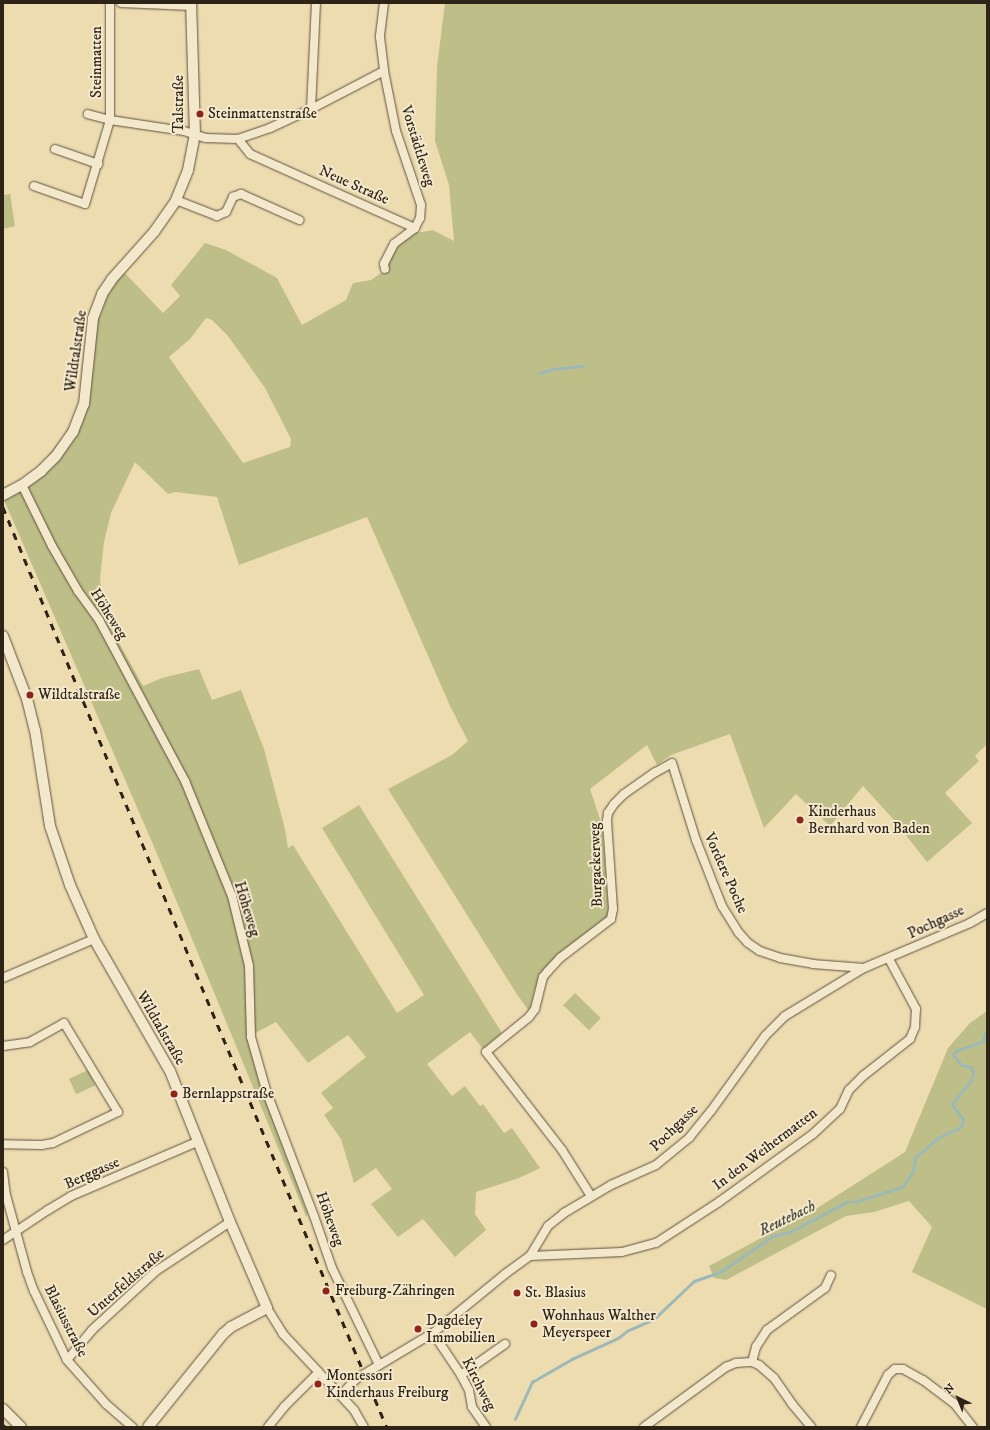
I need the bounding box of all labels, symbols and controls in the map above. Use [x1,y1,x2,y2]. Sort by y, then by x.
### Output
street label: Steinmatten [88,26,106,98]
street label: Talstraße [170,75,188,133]
street label: Vorstädtleweg [397,103,439,189]
place label: Steinmattenstraße [208,105,317,123]
marker: Steinmattenstraße [195,109,205,119]
street label: Neue Straße [316,162,392,208]
street label: Wildtalstraße [61,309,91,393]
street label: Höheweg [86,585,132,643]
place label: Wildtalstraße [38,686,120,704]
marker: Wildtalstraße [25,690,35,700]
place label: Kinderhaus Bernhard von Baden [808,802,930,837]
marker: Kinderhaus Bernhard von Baden [795,815,805,825]
street label: Burgackerweg [586,822,606,908]
street label: Vordere Poche [700,830,752,916]
street label: Höheweg [230,879,264,939]
street label: Pochgasse [905,901,967,943]
street label: Wildtalstraße [133,988,189,1068]
place label: Bernlappstraße [182,1085,274,1103]
marker: Bernlappstraße [169,1089,179,1099]
street label: Pochgasse [646,1101,702,1155]
street label: In den Weihermatten [709,1104,821,1194]
street label: Berggasse [62,1153,122,1193]
street label: Höheweg [312,1189,348,1249]
water label: Reutebach [755,1196,819,1240]
street label: Unterfeldstraße [84,1245,168,1321]
street label: Blasiusstraße [40,1282,92,1360]
place label: Freiburg-Zähringen [335,1282,455,1300]
place label: St. Blasius [525,1284,586,1302]
marker: Freiburg-Zähringen [320,1285,332,1297]
marker: St. Blasius [512,1288,522,1298]
place label: Wohnhaus Walther Meyerspeer [542,1306,656,1341]
place label: Dagdeley Immobilien [426,1311,495,1346]
marker: Wohnhaus Walther Meyerspeer [529,1319,539,1329]
marker: Dagdeley Immobilien [413,1324,423,1334]
street label: Kirchweg [458,1354,500,1414]
place label: Montessori Kinderhaus Freiburg [326,1366,448,1401]
north arrow [938,1378,978,1418]
marker: Montessori Kinderhaus Freiburg [313,1379,323,1389]
text: N [942,1381,958,1397]

